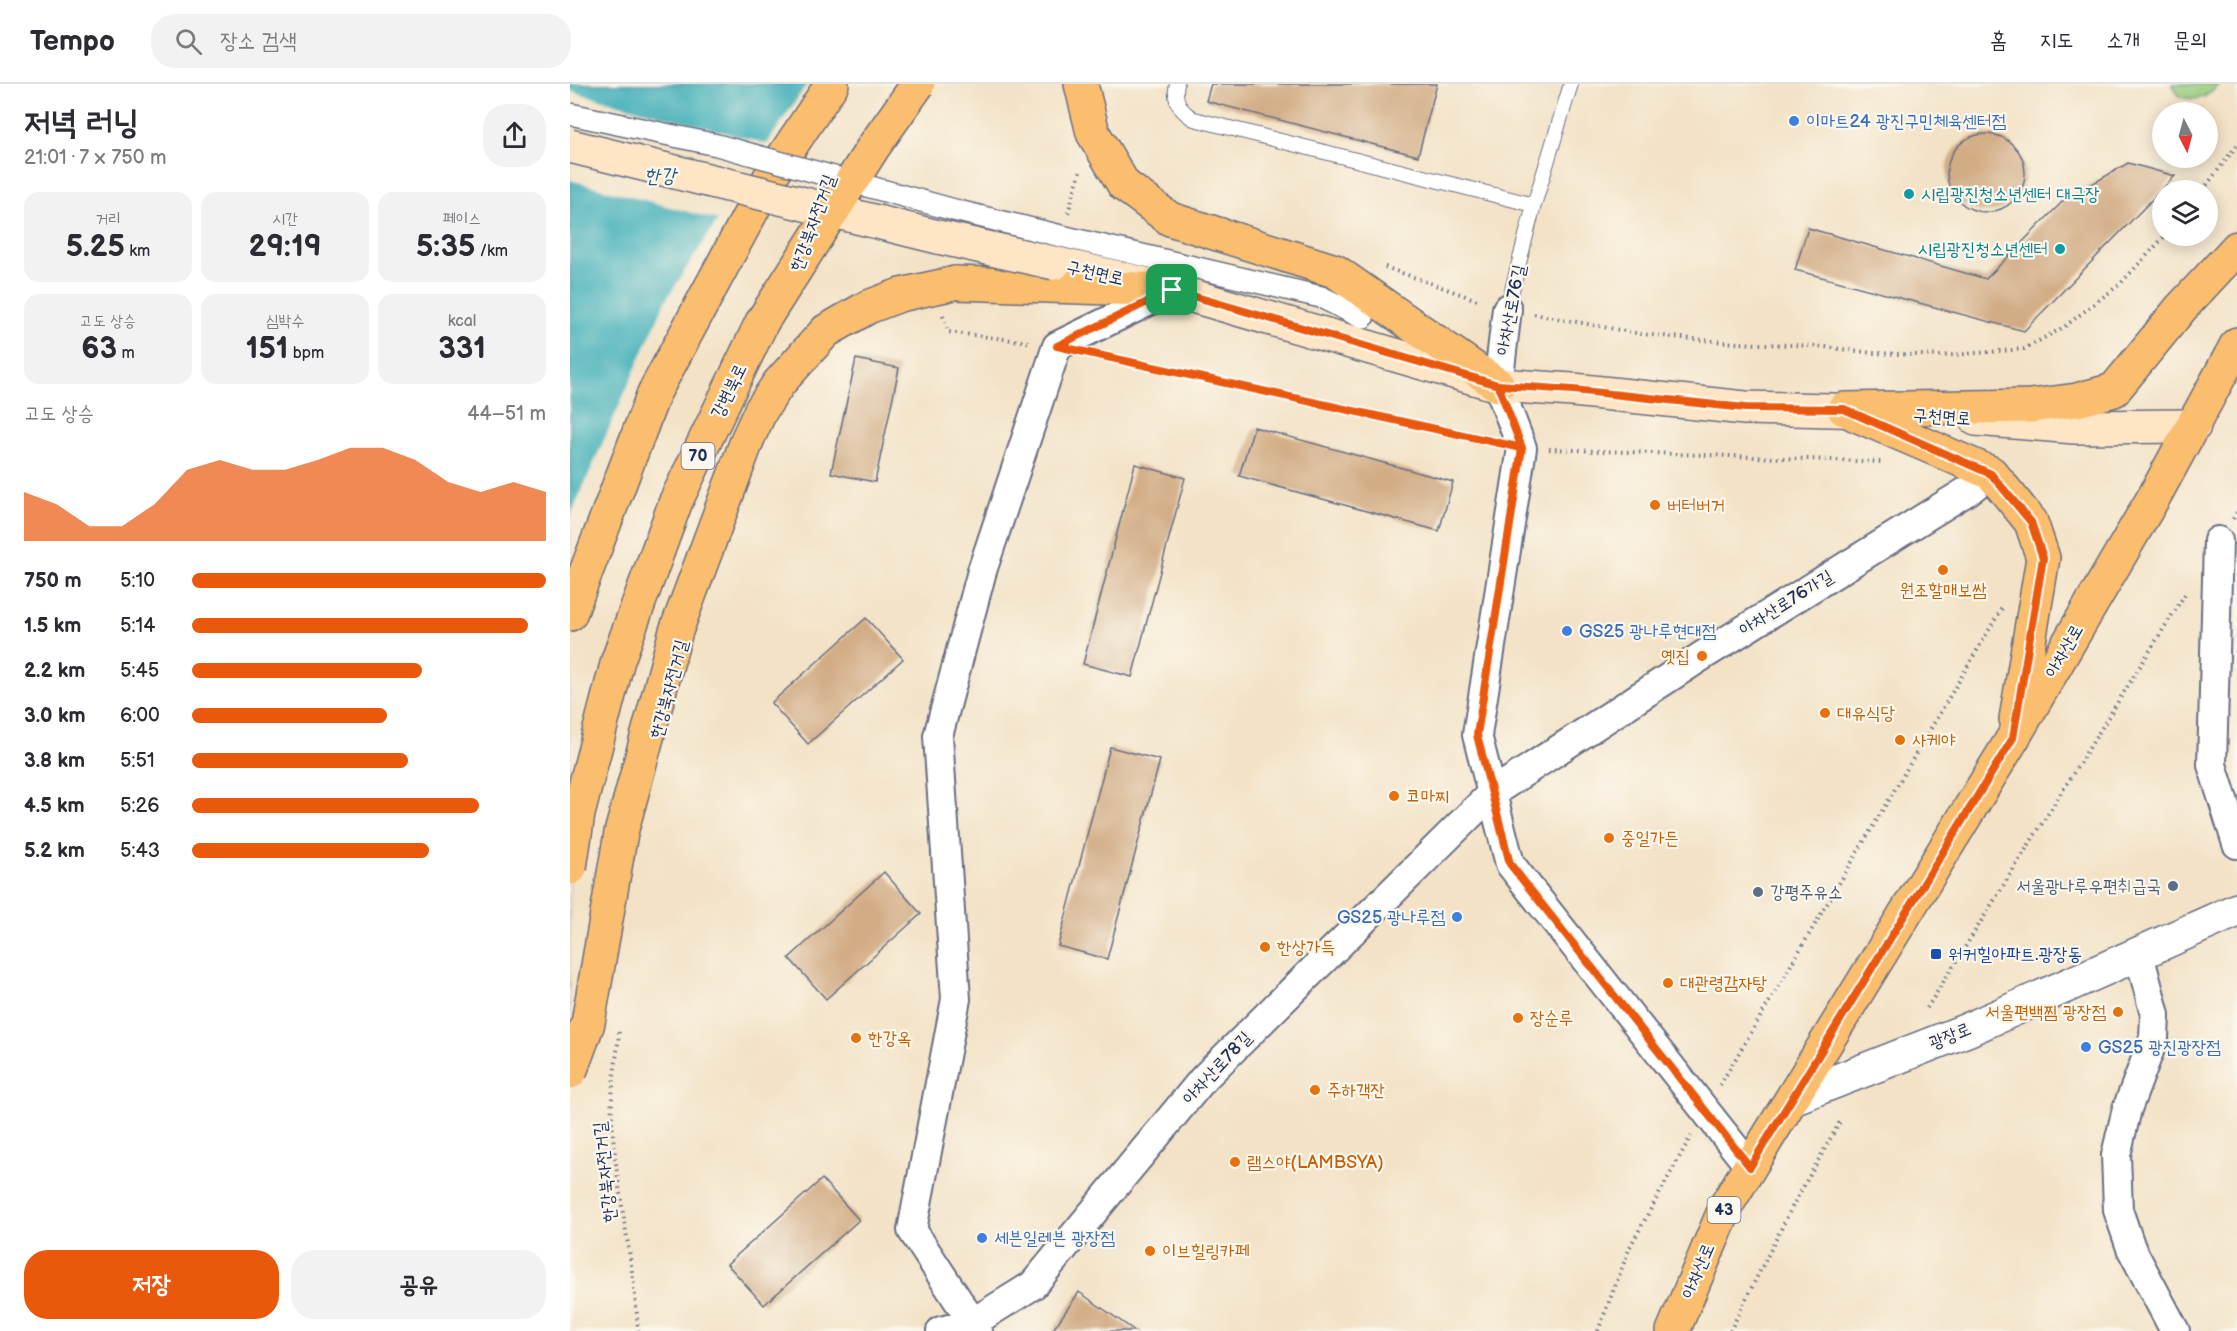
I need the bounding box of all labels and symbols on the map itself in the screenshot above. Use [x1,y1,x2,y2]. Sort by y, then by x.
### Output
north arrow [2152,102,2218,168]
place label: 이마트24 광진구민체육센터점 [1806,111,2007,132]
marker: 이마트24 광진구민체육센터점 [1787,114,1801,128]
water label: 한강 [644,164,679,188]
street label: 한강북자전거길 [786,171,840,274]
place label: 시립광진청소년센터 대극장 [1921,184,2100,205]
marker: 시립광진청소년센터 대극장 [1902,187,1916,201]
place label: 시립광진청소년센터 [1918,239,2048,260]
marker: 시립광진청소년센터 [2053,242,2067,256]
street label: 구천면로 [1064,256,1126,290]
street label: 아차산로76길 [1492,262,1530,357]
pin [1146,264,1197,315]
street label: 강변북로 [707,360,751,422]
street label: 구천면로 [1912,405,1972,429]
road number: 70 [682,443,714,469]
place label: 버터버거 [1667,495,1725,516]
marker: 버터버거 [1648,498,1662,512]
marker: 원조할매보쌈 [1936,563,1950,577]
street label: 아차산로76가길 [1735,566,1837,640]
place label: 원조할매보쌈 [1900,580,1987,601]
place label: GS25 광나루현대점 [1579,621,1717,642]
street label: 아차산로 [2040,621,2088,681]
marker: GS25 광나루현대점 [1560,624,1574,638]
street label: 한강북자전거길 [646,637,692,741]
place label: 옛집 [1661,646,1690,667]
marker: 옛집 [1695,649,1709,663]
place label: 대유식당 [1837,703,1895,724]
marker: 대유식당 [1818,706,1832,720]
place label: 사케야 [1912,730,1956,751]
marker: 사케야 [1893,733,1907,747]
place label: 코마찌 [1406,786,1449,807]
marker: 코마찌 [1387,789,1401,803]
place label: 중일가든 [1621,828,1679,849]
marker: 중일가든 [1602,831,1616,845]
place label: 서울광나루우편취급국 [2016,876,2161,897]
marker: 서울광나루우편취급국 [2166,879,2180,893]
place label: 강평주유소 [1770,882,1842,903]
marker: 강평주유소 [1751,885,1765,899]
place label: GS25 광나루점 [1337,907,1446,928]
marker: GS25 광나루점 [1450,910,1464,924]
place label: 한상가득 [1277,937,1335,958]
marker: 한상가득 [1258,940,1272,954]
place label: 워커힐아파트.광장동 [1948,944,2082,965]
marker: 워커힐아파트.광장동 [1929,947,1943,961]
place label: 대관령감자탕 [1680,973,1767,994]
marker: 대관령감자탕 [1661,976,1675,990]
place label: 서울편백찜 광장점 [1985,1002,2107,1023]
marker: 서울편백찜 광장점 [2111,1005,2125,1019]
place label: 장순루 [1530,1008,1573,1029]
marker: 장순루 [1511,1011,1525,1025]
street label: 광장로 [1926,1018,1974,1054]
street label: 아차산로78길 [1178,1027,1256,1109]
place label: 한강옥 [868,1028,911,1049]
marker: 한강옥 [849,1031,863,1045]
place label: GS25 광진광장점 [2098,1037,2221,1058]
marker: GS25 광진광장점 [2079,1040,2093,1054]
place label: 주하객잔 [1327,1080,1385,1101]
marker: 주하객잔 [1308,1083,1322,1097]
street label: 한강북자전거길 [589,1120,621,1224]
place label: 램스야(LAMBSYA) [1247,1152,1384,1173]
marker: 램스야(LAMBSYA) [1228,1155,1242,1169]
road number: 43 [1708,1197,1740,1223]
place label: 세븐일레븐 광장점 [994,1228,1115,1249]
marker: 세븐일레븐 광장점 [975,1231,989,1245]
street label: 아차산로 [1677,1240,1719,1302]
place label: 이브힐링카페 [1162,1241,1249,1262]
marker: 이브힐링카페 [1143,1244,1157,1258]

